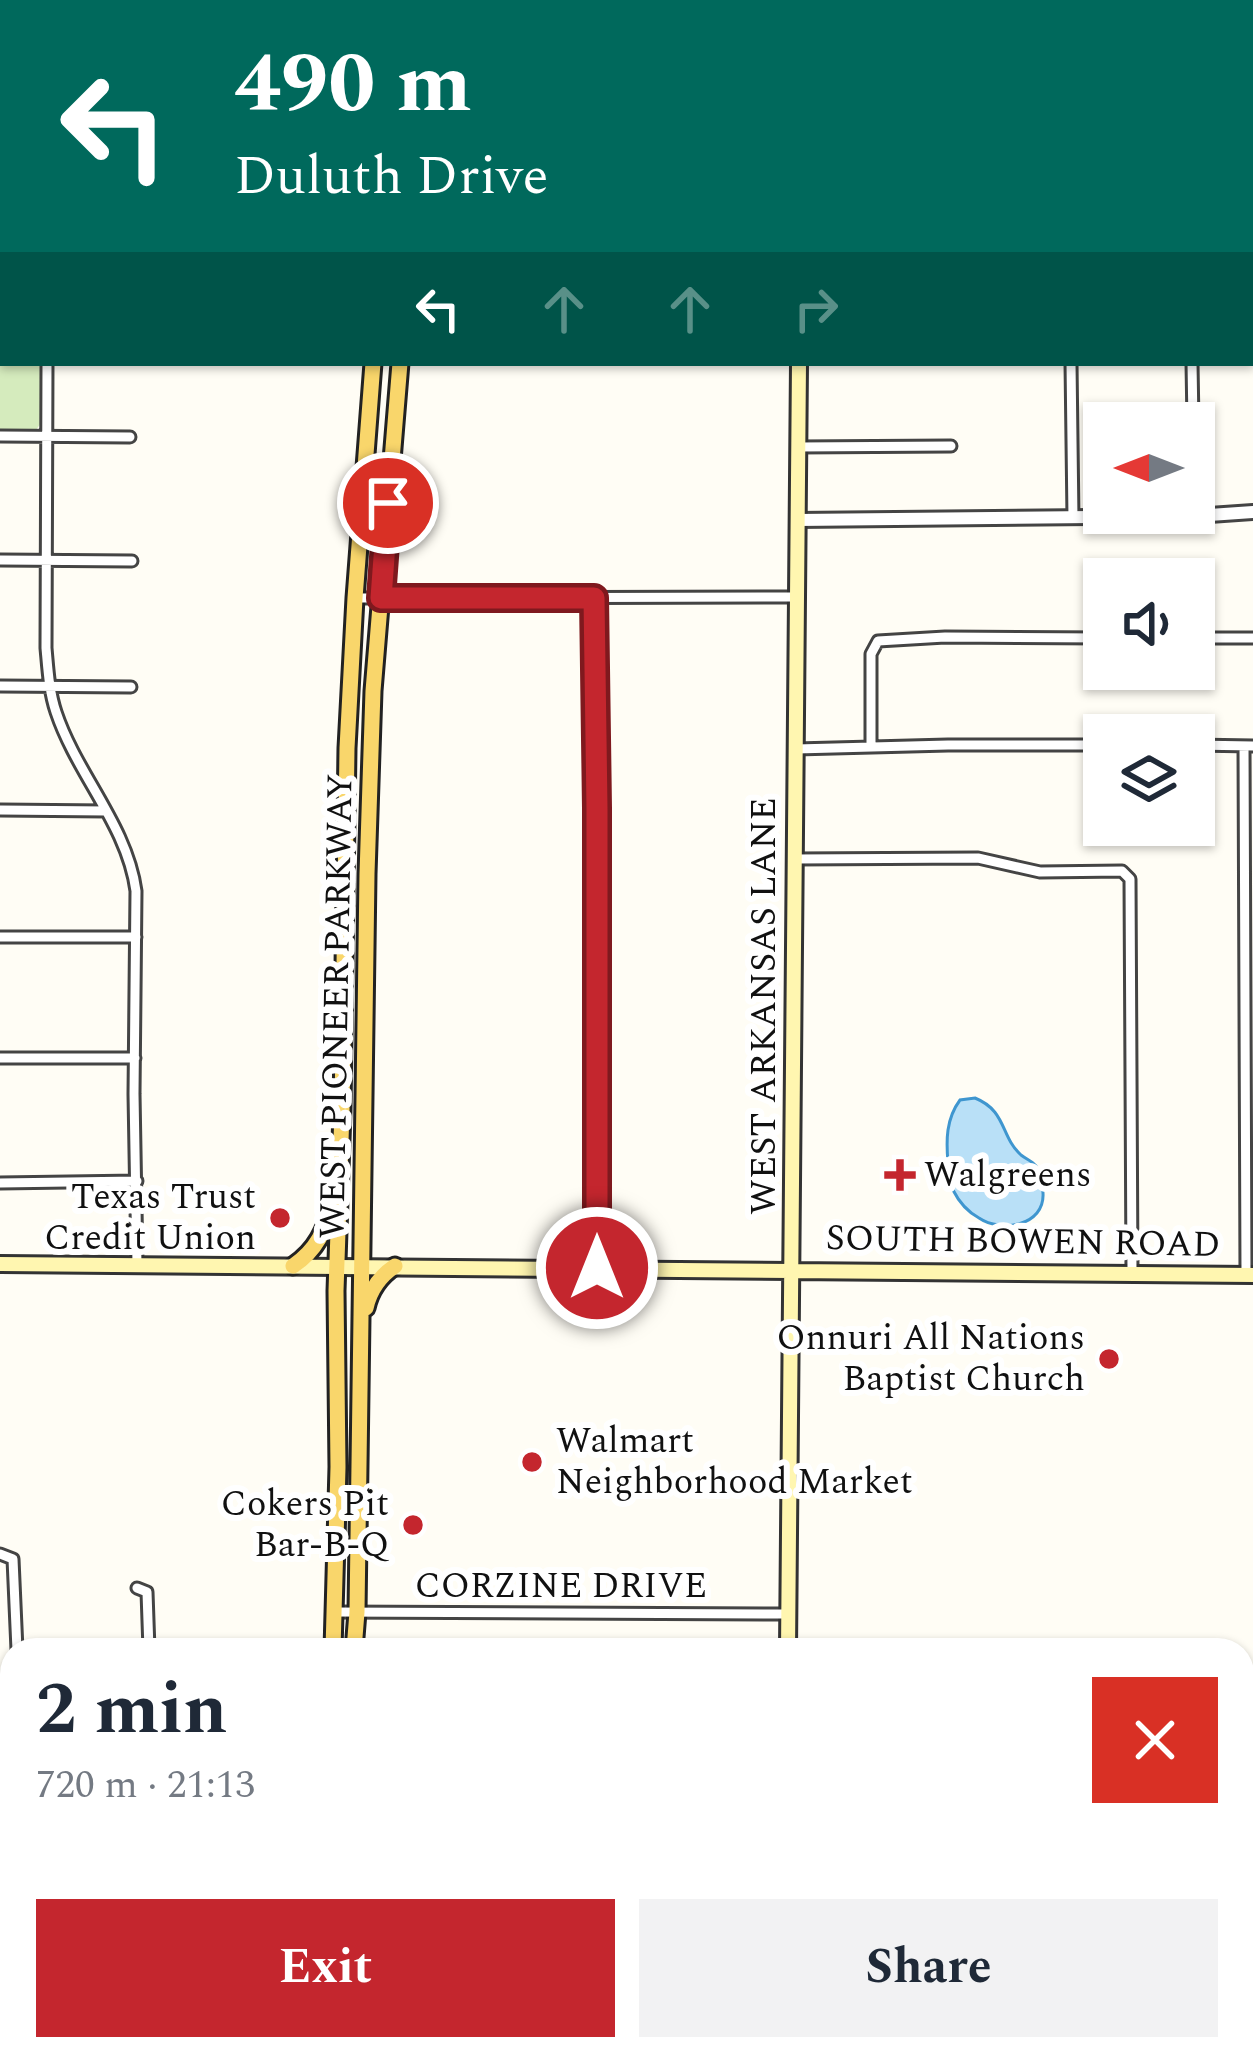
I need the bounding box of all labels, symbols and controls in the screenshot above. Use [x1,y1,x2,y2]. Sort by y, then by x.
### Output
text: 490 m [234,21,472,149]
icon: left [36,48,192,204]
text: Duluth Drive [234,136,549,218]
icon: left [405,276,471,342]
icon: ahead [531,276,597,342]
icon: ahead [657,276,723,342]
icon: right [783,276,849,342]
north arrow [1083,402,1215,534]
map controls [1083,402,1215,846]
pin [337,452,439,554]
icon: arrive [355,470,421,536]
button: sound [1083,558,1215,690]
button: layers [1083,714,1215,846]
street label: WEST PIONEER PARKWAY [305,773,369,1239]
street label: WEST ARKANSAS LANE [737,797,792,1215]
place label: Walgreens [924,1148,1092,1203]
marker: Walgreens [887,1162,913,1188]
place label: Texas Trust Credit Union [44,1170,256,1266]
marker: Texas Trust Credit Union [267,1205,293,1231]
position arrow [534,1205,660,1331]
street label: SOUTH BOWEN ROAD [825,1211,1221,1273]
place label: Onnuri All Nations Baptist Church [777,1311,1085,1407]
marker: Onnuri All Nations Baptist Church [1096,1346,1122,1372]
place label: Walmart Neighborhood Market [556,1414,913,1510]
marker: Walmart Neighborhood Market [519,1449,545,1475]
place label: Cokers Pit Bar-B-Q [221,1477,390,1573]
marker: Cokers Pit Bar-B-Q [400,1512,426,1538]
street label: CORZINE DRIVE [415,1559,707,1614]
text: 2 min [36,1656,228,1765]
button: close [1092,1677,1218,1803]
text: 720 m · 21:13 [36,1756,255,1815]
button: Exit [36,1899,615,2037]
button: Share [639,1899,1218,2037]

